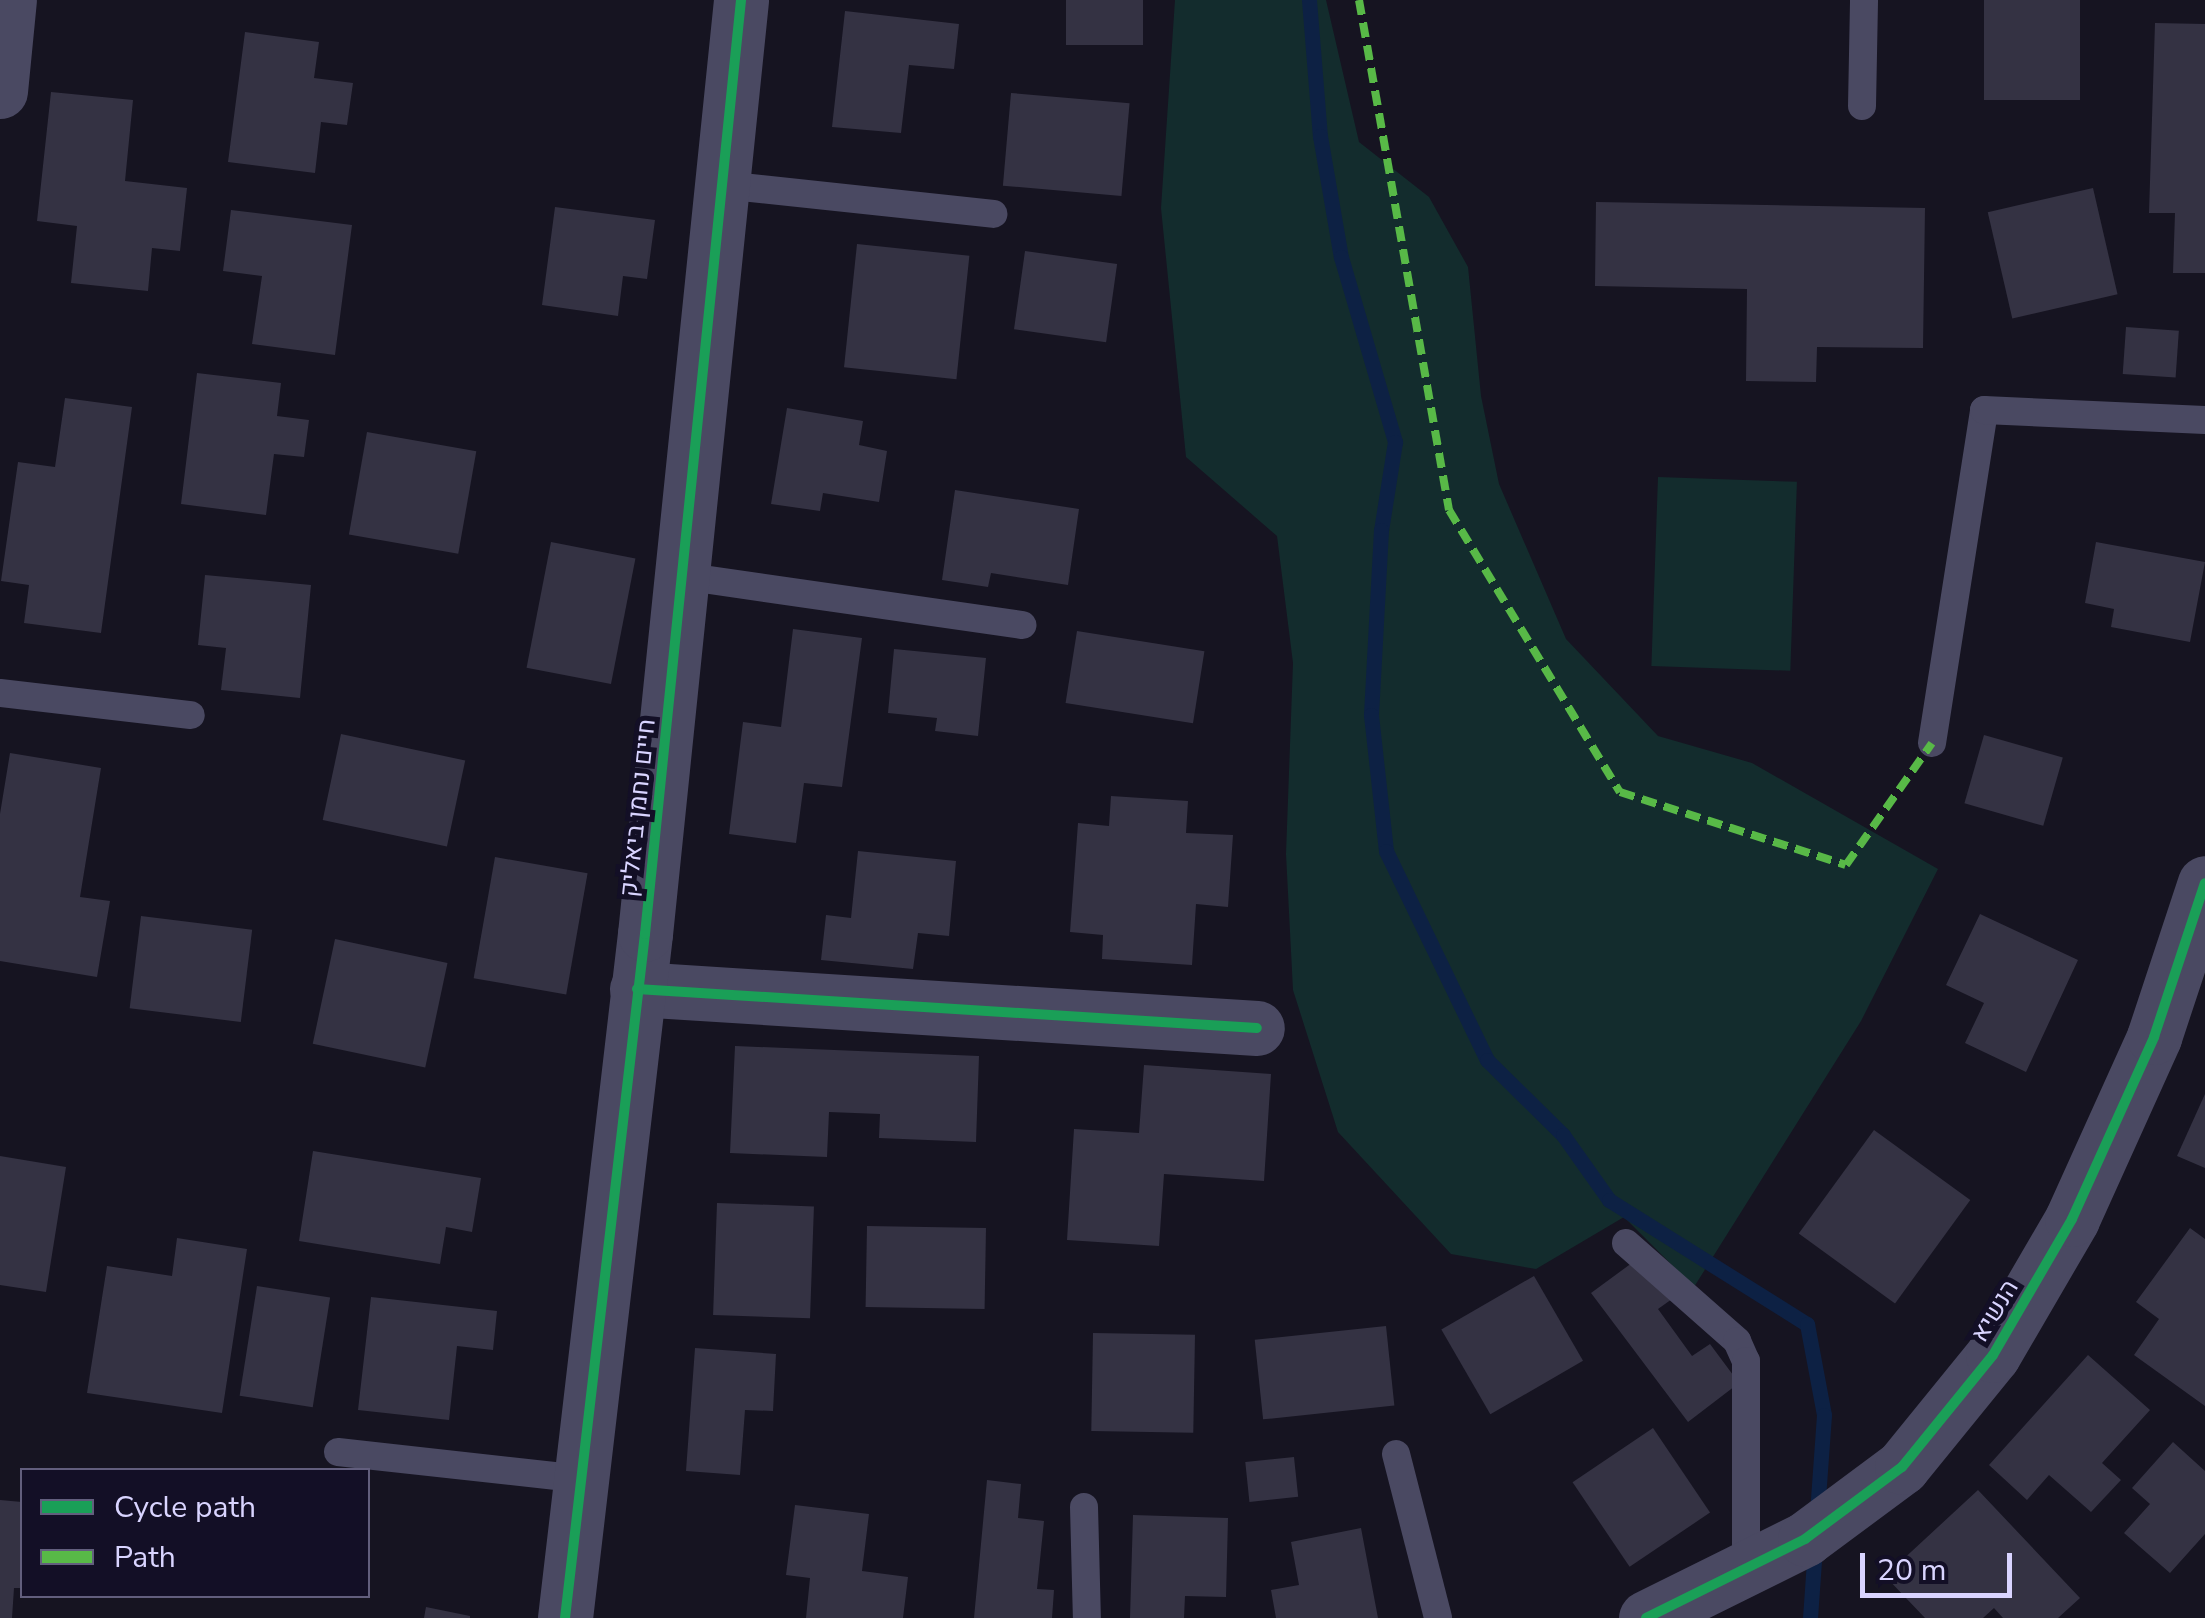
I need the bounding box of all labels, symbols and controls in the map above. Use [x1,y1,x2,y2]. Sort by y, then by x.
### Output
street label: חיים נחמן ביאליק [614,717,662,899]
street label: הנשיא [1965,1274,2025,1348]
legend [20,1468,370,1598]
text: Cycle path [114,1487,256,1528]
scale bar [1865,1533,2018,1595]
text: Path [114,1537,176,1578]
text: 20 m [1877,1550,1946,1591]

